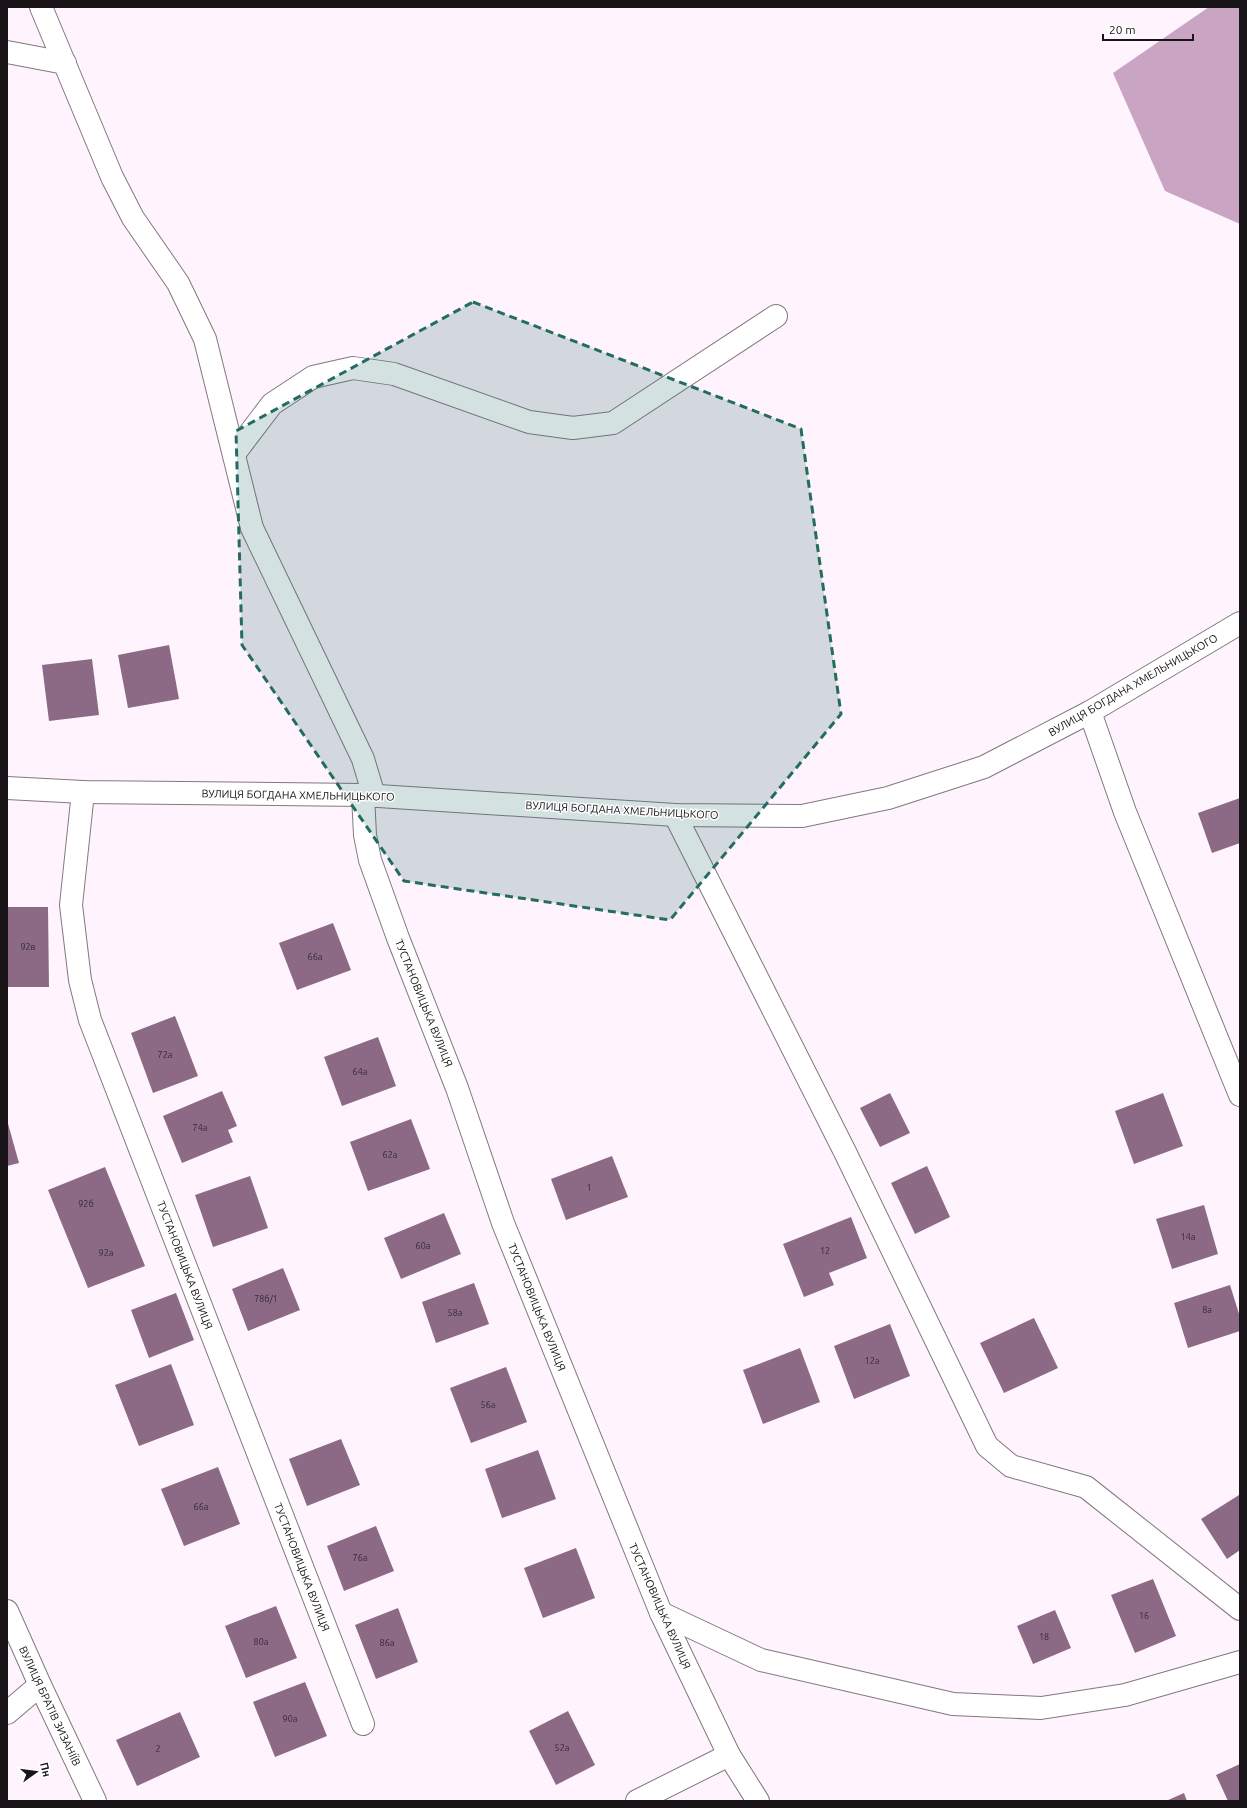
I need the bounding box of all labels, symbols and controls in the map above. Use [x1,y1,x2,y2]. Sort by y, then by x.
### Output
scale bar [1103,16,1193,42]
text: 20 m [1109,23,1136,36]
street label: ВУЛИЦЯ БОГДАНА ХМЕЛЬНИЦЬКОГО [1046,632,1220,738]
street label: ВУЛИЦЯ БОГДАНА ХМЕЛЬНИЦЬКОГО [201,787,395,803]
street label: ВУЛИЦЯ БОГДАНА ХМЕЛЬНИЦЬКОГО [525,799,719,821]
street label: ТУСТАНОВИЦЬКА ВУЛИЦЯ [393,937,455,1069]
house number: 92в [20,942,36,952]
house number: 66а [308,952,322,962]
house number: 72а [158,1050,172,1060]
house number: 64а [353,1067,367,1077]
house number: 74а [193,1123,207,1133]
house number: 62а [383,1150,397,1160]
house number: 1 [586,1183,592,1193]
house number: 92б [78,1199,94,1209]
street label: ТУСТАНОВИЦЬКА ВУЛИЦЯ [155,1199,215,1331]
house number: 14а [1181,1232,1195,1242]
house number: 60а [416,1241,430,1251]
street label: ТУСТАНОВИЦЬКА ВУЛИЦЯ [506,1241,568,1373]
house number: 12 [820,1246,830,1256]
house number: 92а [99,1248,113,1258]
house number: 78б/1 [254,1294,278,1304]
house number: 8а [1202,1305,1212,1315]
house number: 58а [448,1308,462,1318]
house number: 12а [865,1356,879,1366]
house number: 56а [481,1400,495,1410]
street label: ТУСТАНОВИЦЬКА ВУЛИЦЯ [272,1501,332,1633]
house number: 66а [194,1502,208,1512]
street label: ТУСТАНОВИЦЬКА ВУЛИЦЯ [627,1541,693,1671]
house number: 76а [353,1553,367,1563]
house number: 16 [1139,1611,1149,1621]
house number: 18 [1039,1632,1049,1642]
house number: 80а [254,1637,268,1647]
house number: 86а [380,1638,394,1648]
street label: ВУЛИЦЯ БРАТІВ ЗИЗАНІЇВ [17,1644,83,1768]
house number: 90а [283,1714,297,1724]
house number: 52а [555,1743,569,1753]
house number: 2 [155,1744,161,1754]
north arrow [16,1752,56,1792]
text: Пн [38,1761,53,1778]

